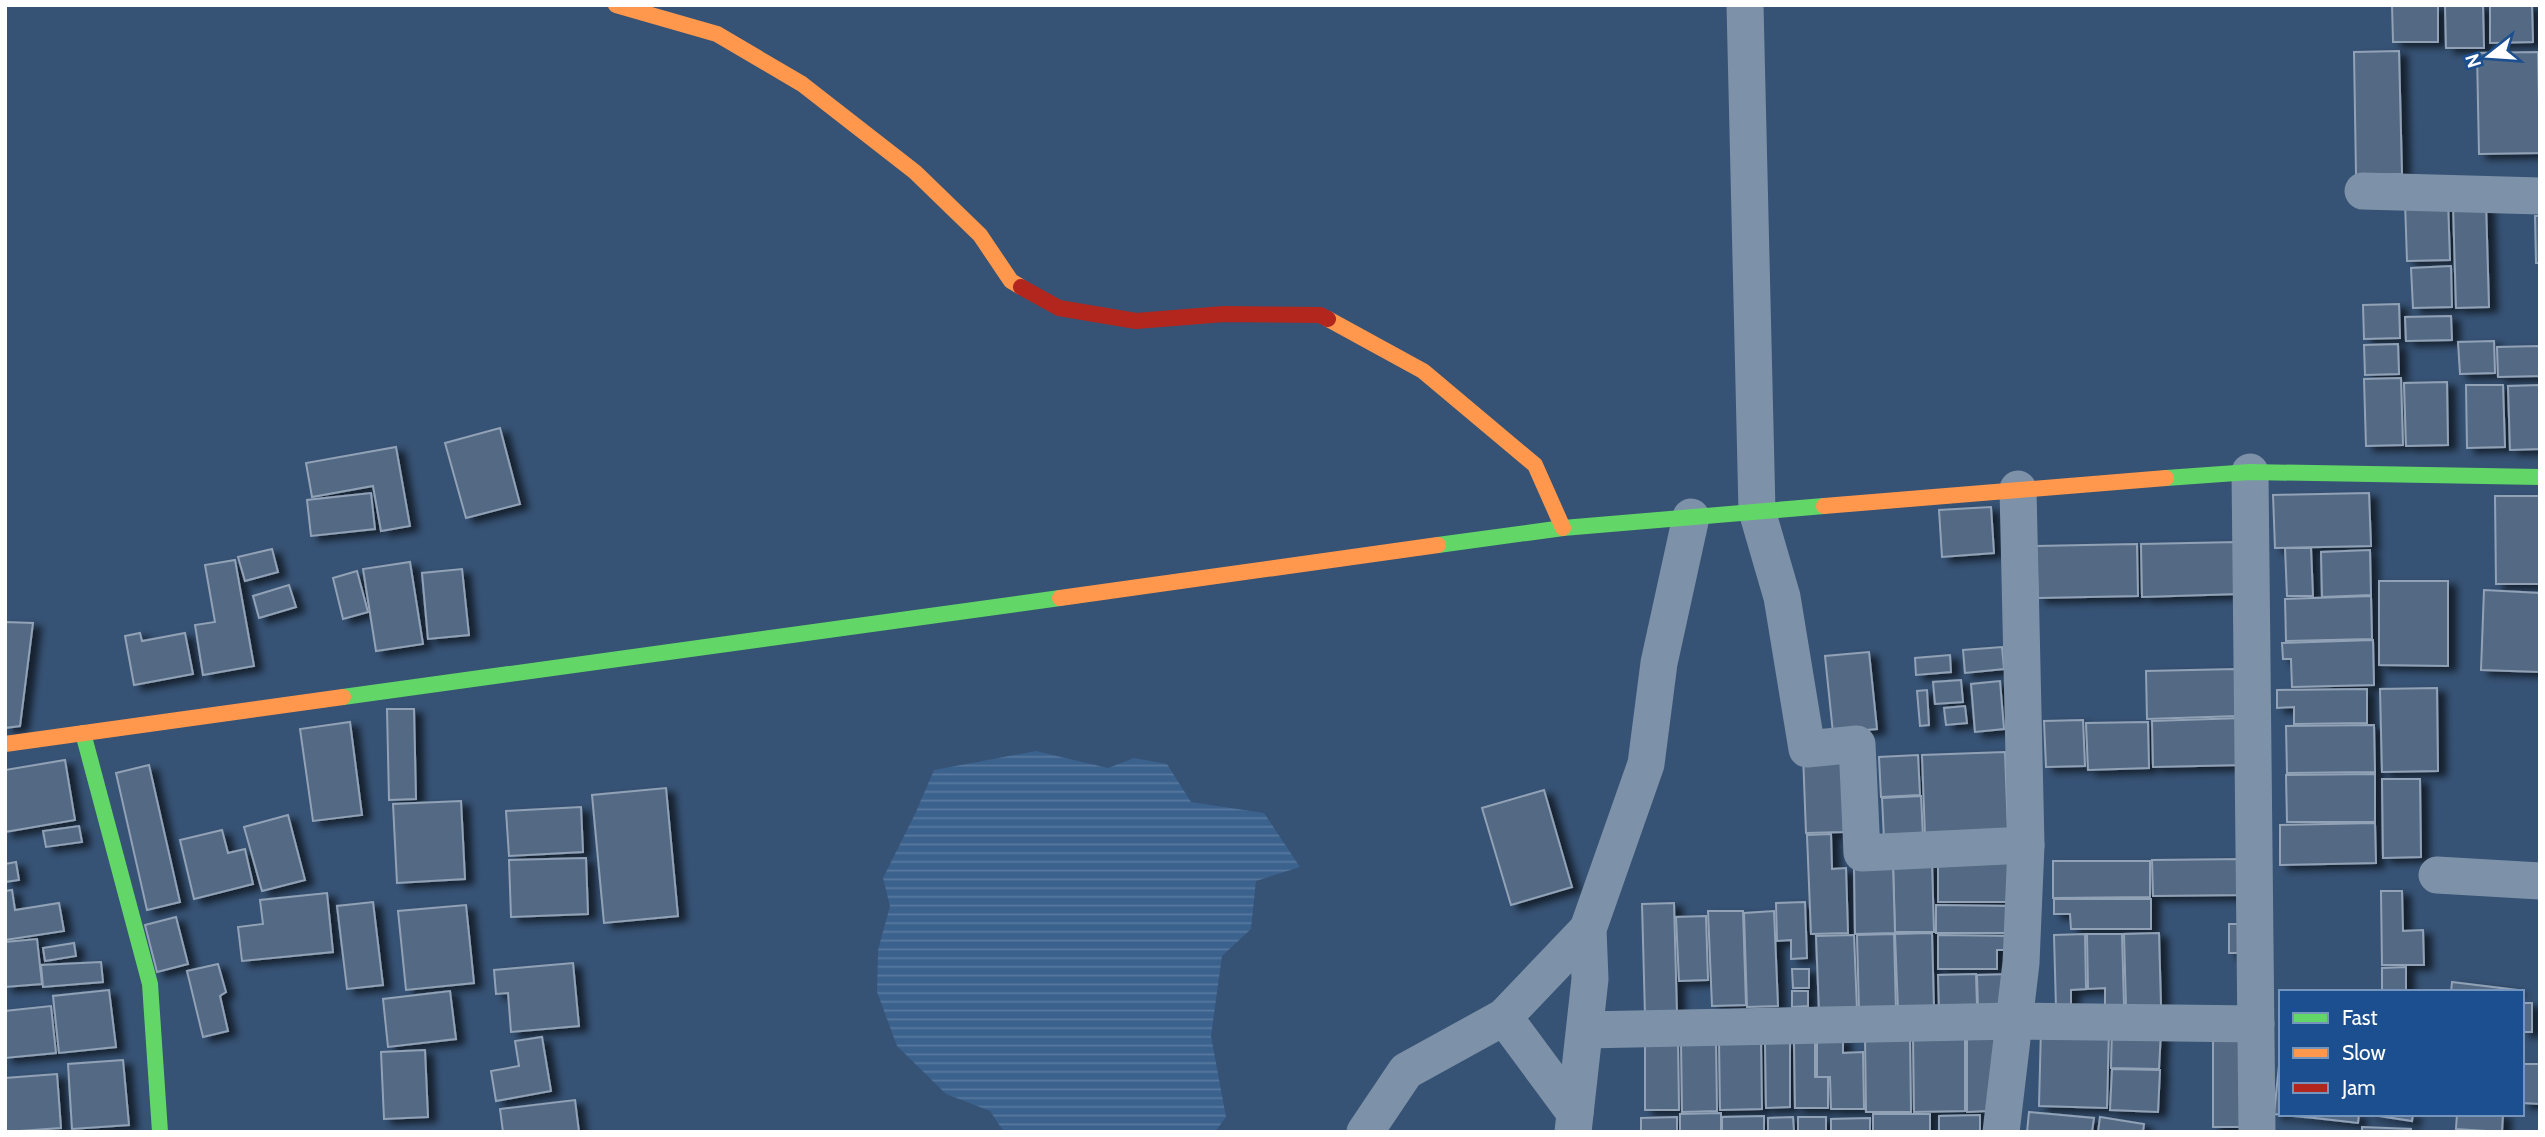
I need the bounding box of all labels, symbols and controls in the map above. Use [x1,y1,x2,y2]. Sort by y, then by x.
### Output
north arrow [2454,21,2524,91]
text: N [2460,51,2486,71]
legend [2279,990,2524,1116]
text: Fast [2342,1005,2378,1030]
text: Slow [2342,1040,2386,1065]
text: Jam [2341,1075,2376,1100]

